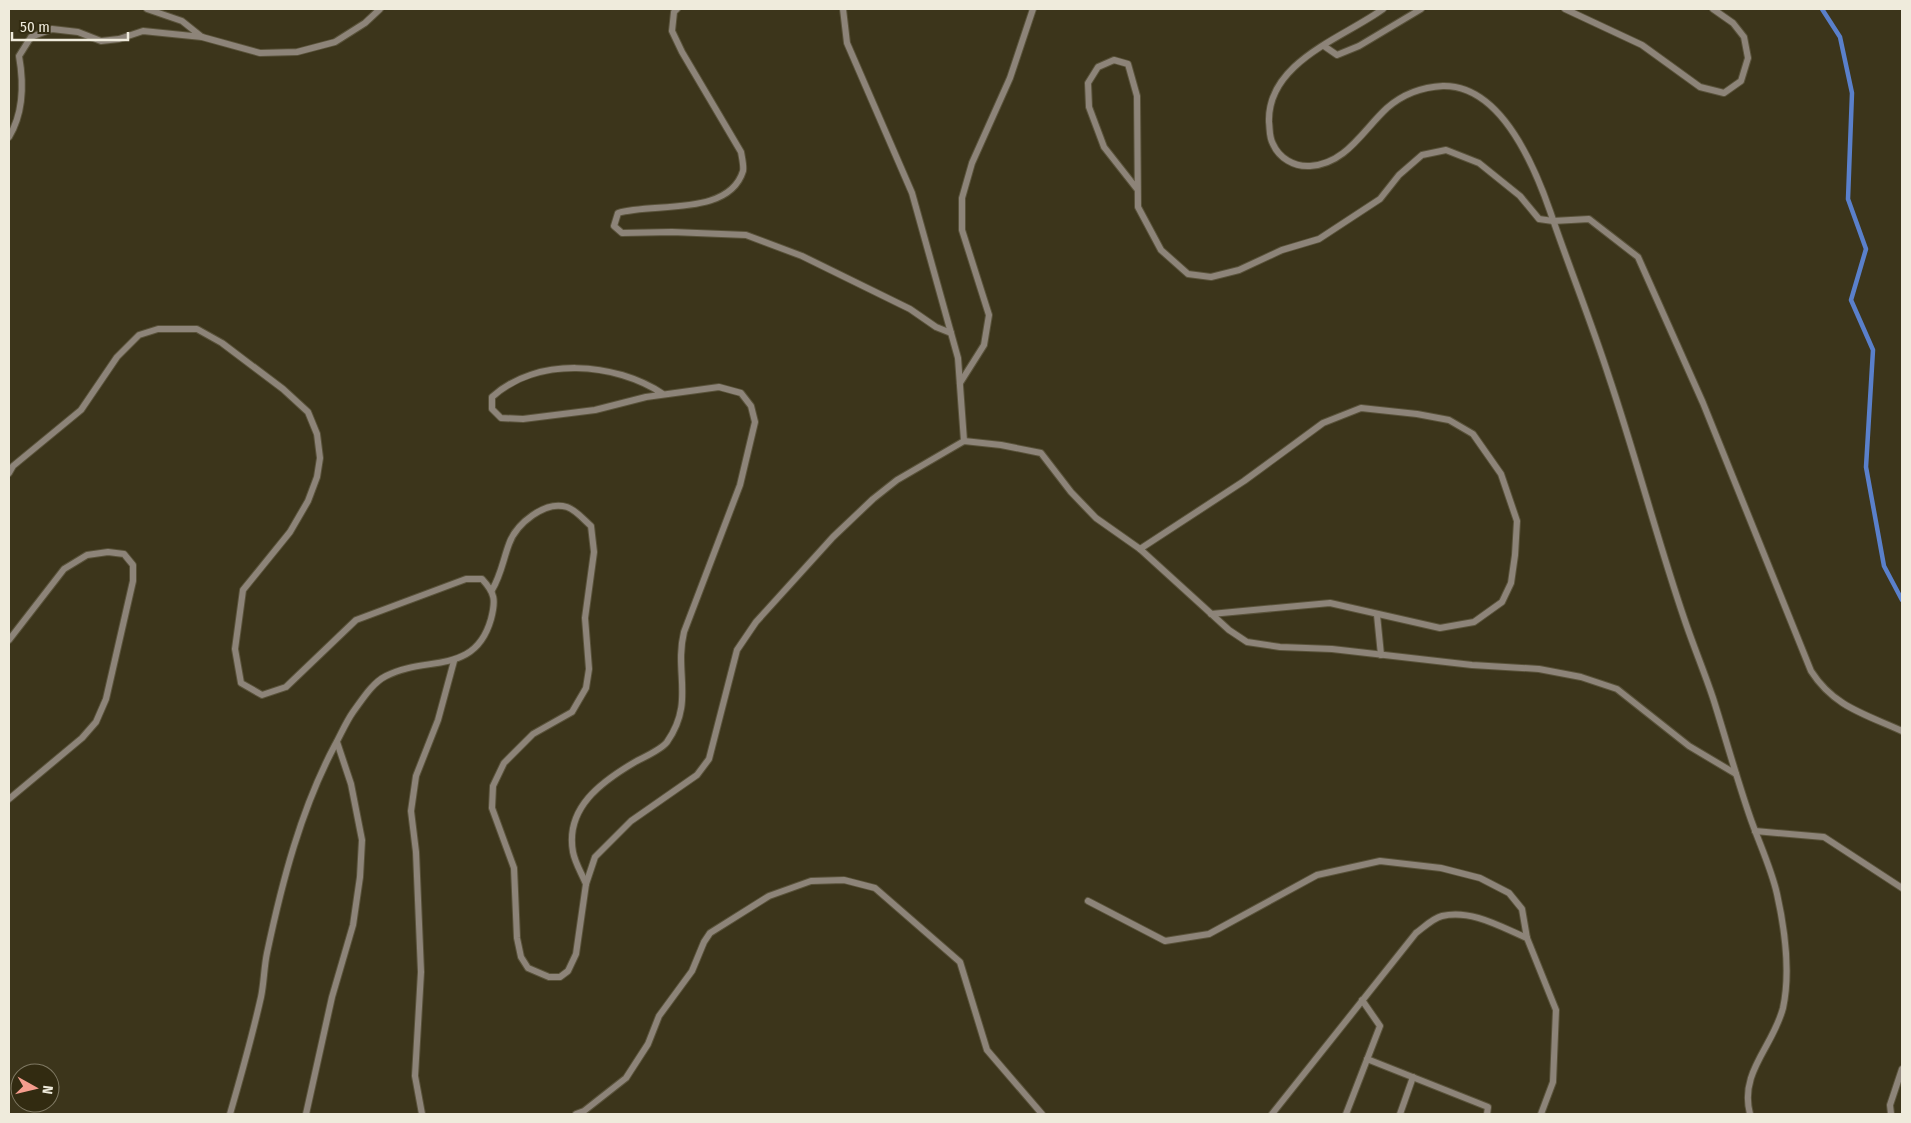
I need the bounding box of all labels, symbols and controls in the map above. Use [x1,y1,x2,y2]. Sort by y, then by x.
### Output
scale bar [12,10,129,42]
text: 50 m [20,18,50,36]
north arrow [10,1063,60,1113]
text: N [38,1084,56,1095]

